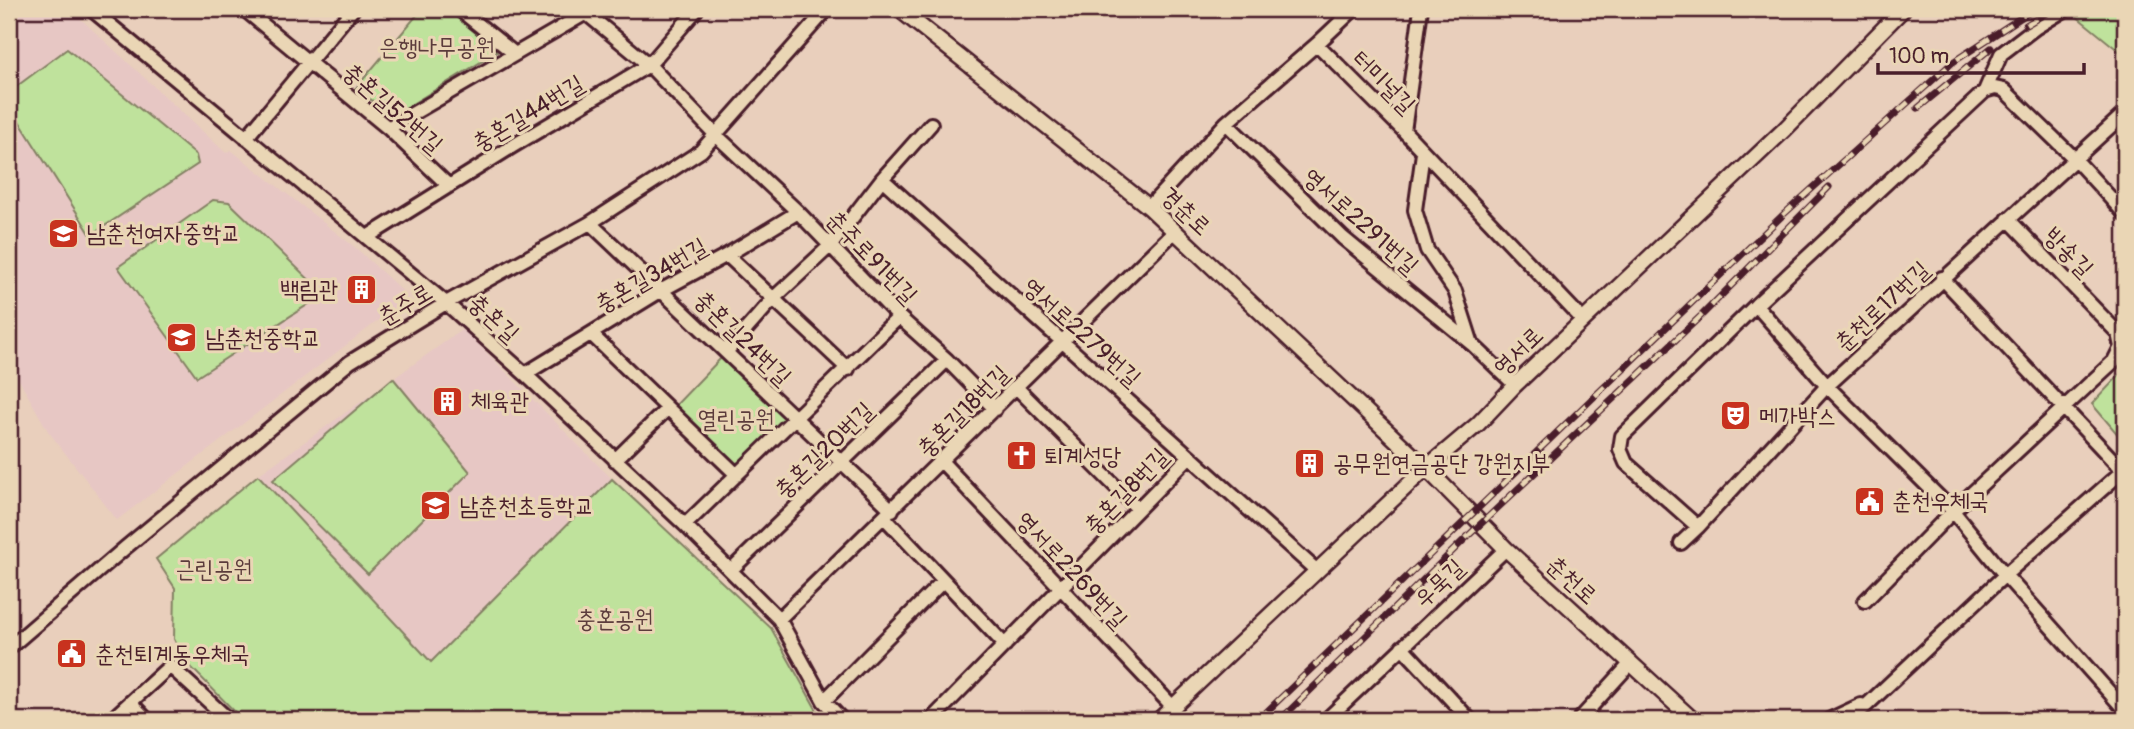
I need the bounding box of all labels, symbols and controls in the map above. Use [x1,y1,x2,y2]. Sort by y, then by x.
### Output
scale bar [1878,32,2085,76]
park label: 은행나무공원 [379,33,495,62]
text: 100 m [1889,43,1949,70]
street label: 터미널길 [1346,45,1421,120]
street label: 충혼길52번길 [337,57,449,160]
street label: 충혼길44번길 [467,69,589,158]
street label: 영서로2291번길 [1297,162,1424,281]
street label: 경춘로 [1155,181,1217,242]
street label: 춘주로91번길 [820,205,923,310]
school or university icon: 남춘천여자중학교 [46,216,80,250]
place label: 남춘천여자중학교 [86,219,241,248]
street label: 방송길 [2038,221,2099,283]
street label: 충혼길34번길 [590,232,712,319]
street label: 춘천로17번길 [1829,255,1936,357]
building icon: 백림관 [344,272,378,306]
street label: 영서로2279번길 [1017,272,1147,393]
place label: 백림관 [280,275,338,304]
street label: 춘주로 [373,277,438,332]
street label: 충혼길24번길 [688,285,797,392]
street label: 충혼길 [462,288,525,349]
school or university icon: 남춘천중학교 [165,321,199,355]
street label: 영서로 [1487,321,1549,382]
place label: 남춘천중학교 [205,324,321,353]
street label: 충혼길18번길 [911,359,1015,463]
building icon: 체육관 [431,384,465,418]
place label: 체육관 [471,387,529,416]
street label: 충혼길20번길 [769,396,880,505]
theatre icon: 메가박스 [1719,399,1753,433]
place label: 메가박스 [1759,402,1836,431]
park label: 열린공원 [697,405,775,434]
church icon: 퇴계성당 [1004,439,1038,473]
place label: 퇴계성당 [1044,442,1121,471]
street label: 충혼길8번길 [1078,442,1175,541]
building icon: 공무원연금공단 강원지부 [1293,446,1327,480]
place label: 공무원연금공단 강원지부 [1333,449,1551,478]
public building icon: 춘천우체국 [1852,484,1886,518]
place label: 춘천우체국 [1892,487,1989,516]
school or university icon: 남춘천초등학교 [419,489,453,523]
place label: 남춘천초등학교 [459,492,594,521]
street label: 영서로2269번길 [1010,506,1133,635]
street label: 춘천로 [1540,550,1603,611]
street label: 우묵길 [1408,553,1470,614]
park label: 근린공원 [175,555,253,584]
park label: 충혼공원 [576,605,654,634]
public building icon: 춘천퇴계동우체국 [55,637,89,671]
place label: 춘천퇴계동우체국 [95,640,250,669]

